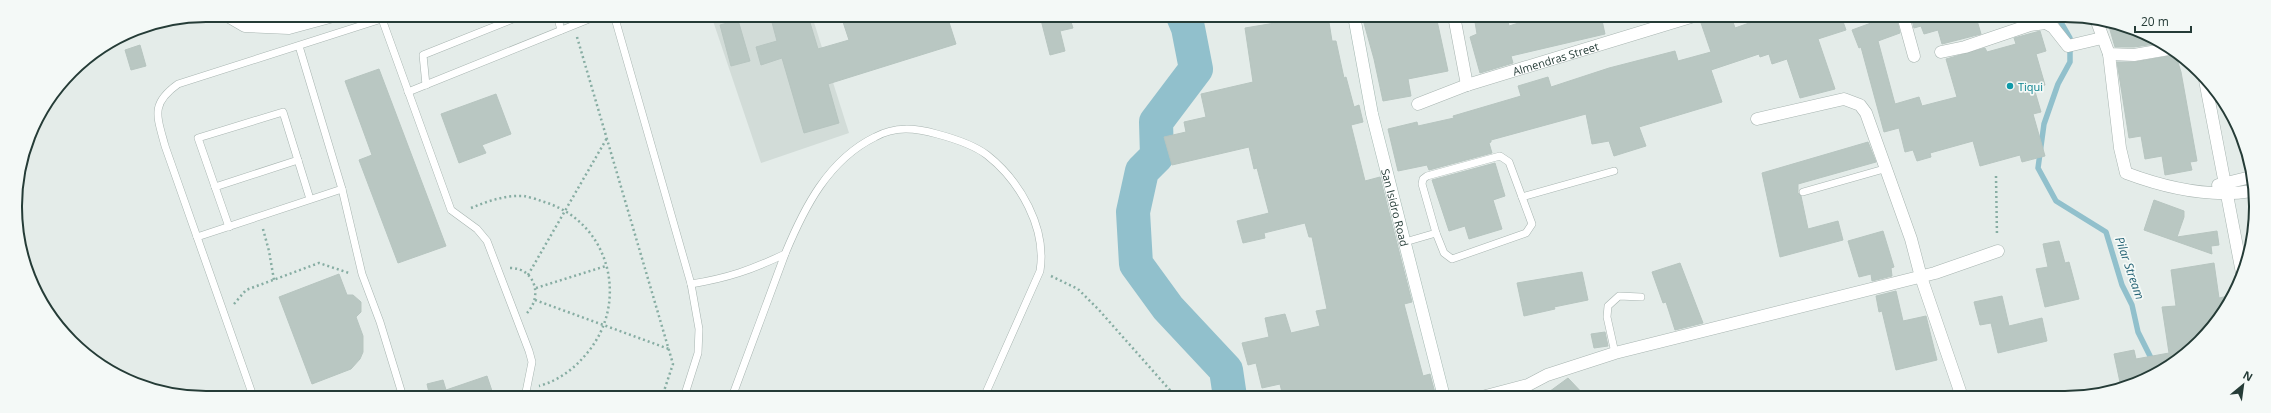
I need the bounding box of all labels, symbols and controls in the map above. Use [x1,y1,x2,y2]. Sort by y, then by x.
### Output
scale bar [2135,8,2191,34]
text: 20 m [2141,13,2169,30]
street label: Almendras Street [1511,38,1600,78]
place label: Tiqui [2018,79,2043,94]
marker: Tiqui [2005,81,2015,91]
street label: San Isidro Road [1379,167,1413,248]
water label: Pilar Stream [2111,234,2149,302]
north arrow [2223,365,2263,405]
text: N [2241,367,2256,385]

